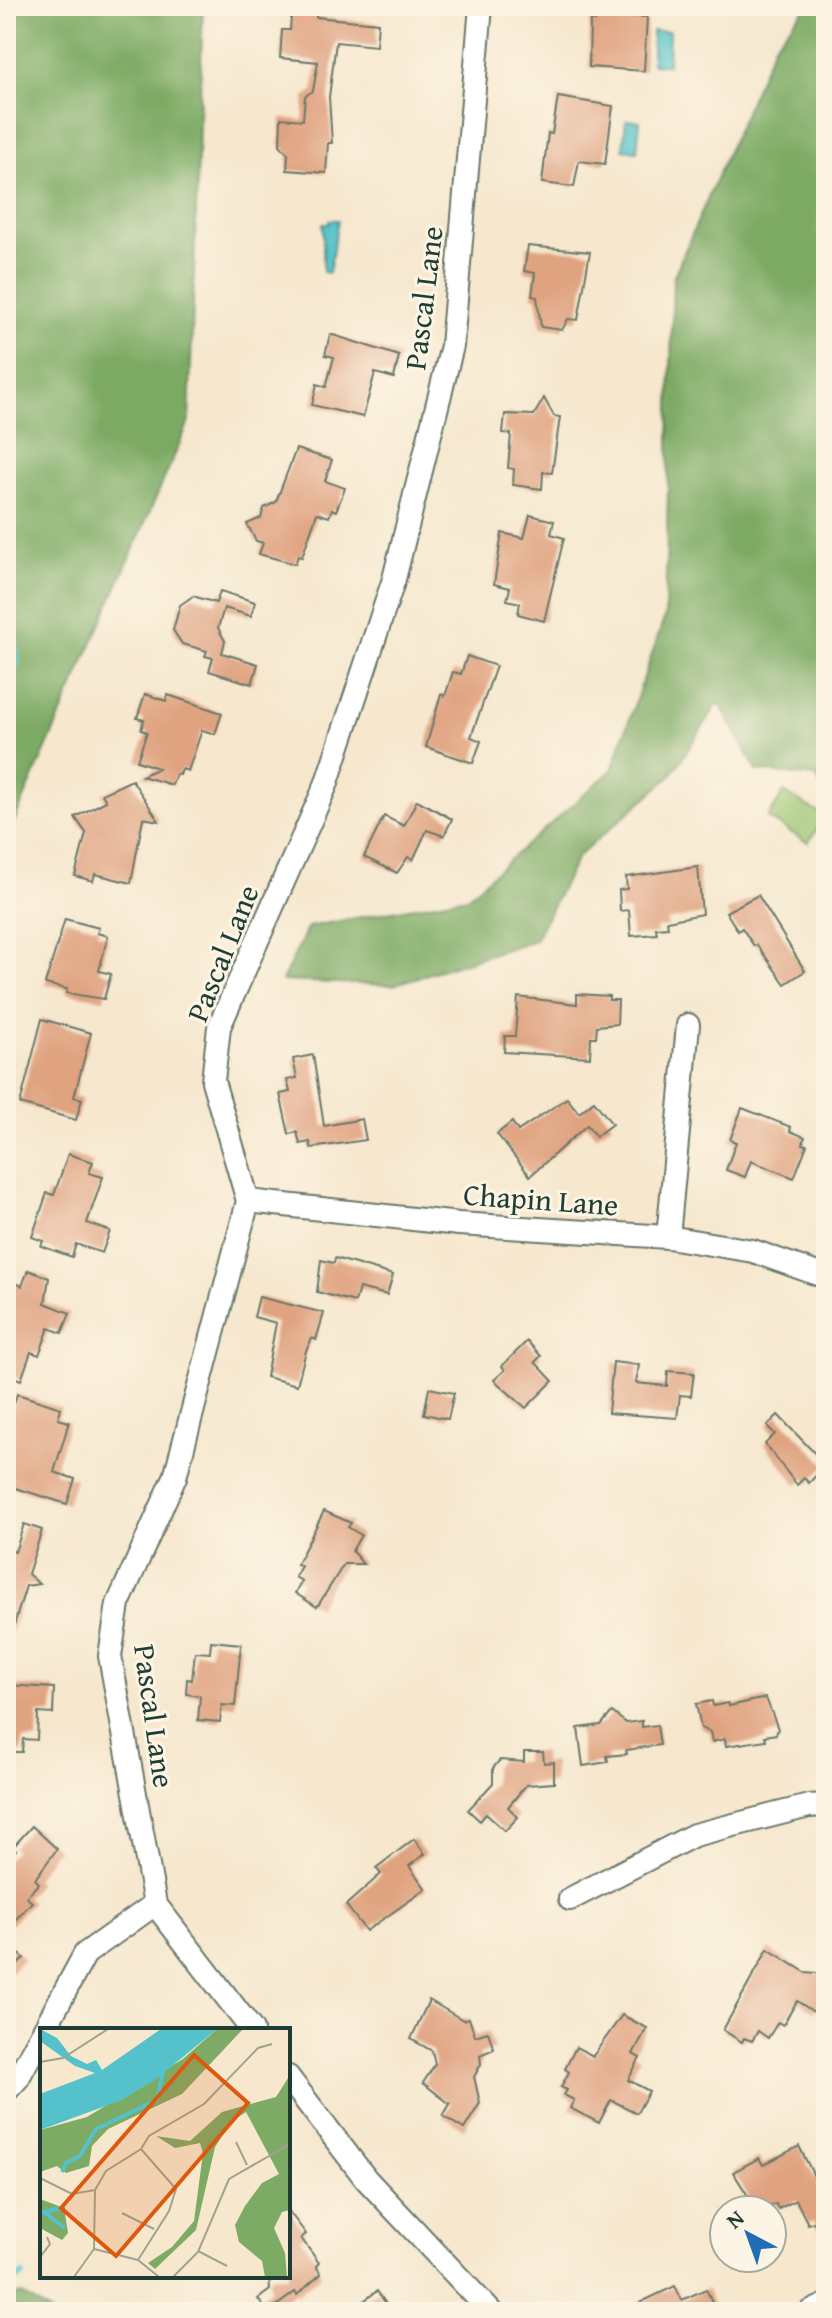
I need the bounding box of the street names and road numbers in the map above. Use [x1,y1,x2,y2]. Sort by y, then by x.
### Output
street label: Pascal Lane [392,224,454,372]
street label: Pascal Lane [175,878,269,1028]
street label: Chapin Lane [462,1172,620,1226]
street label: Pascal Lane [123,1641,187,1791]

